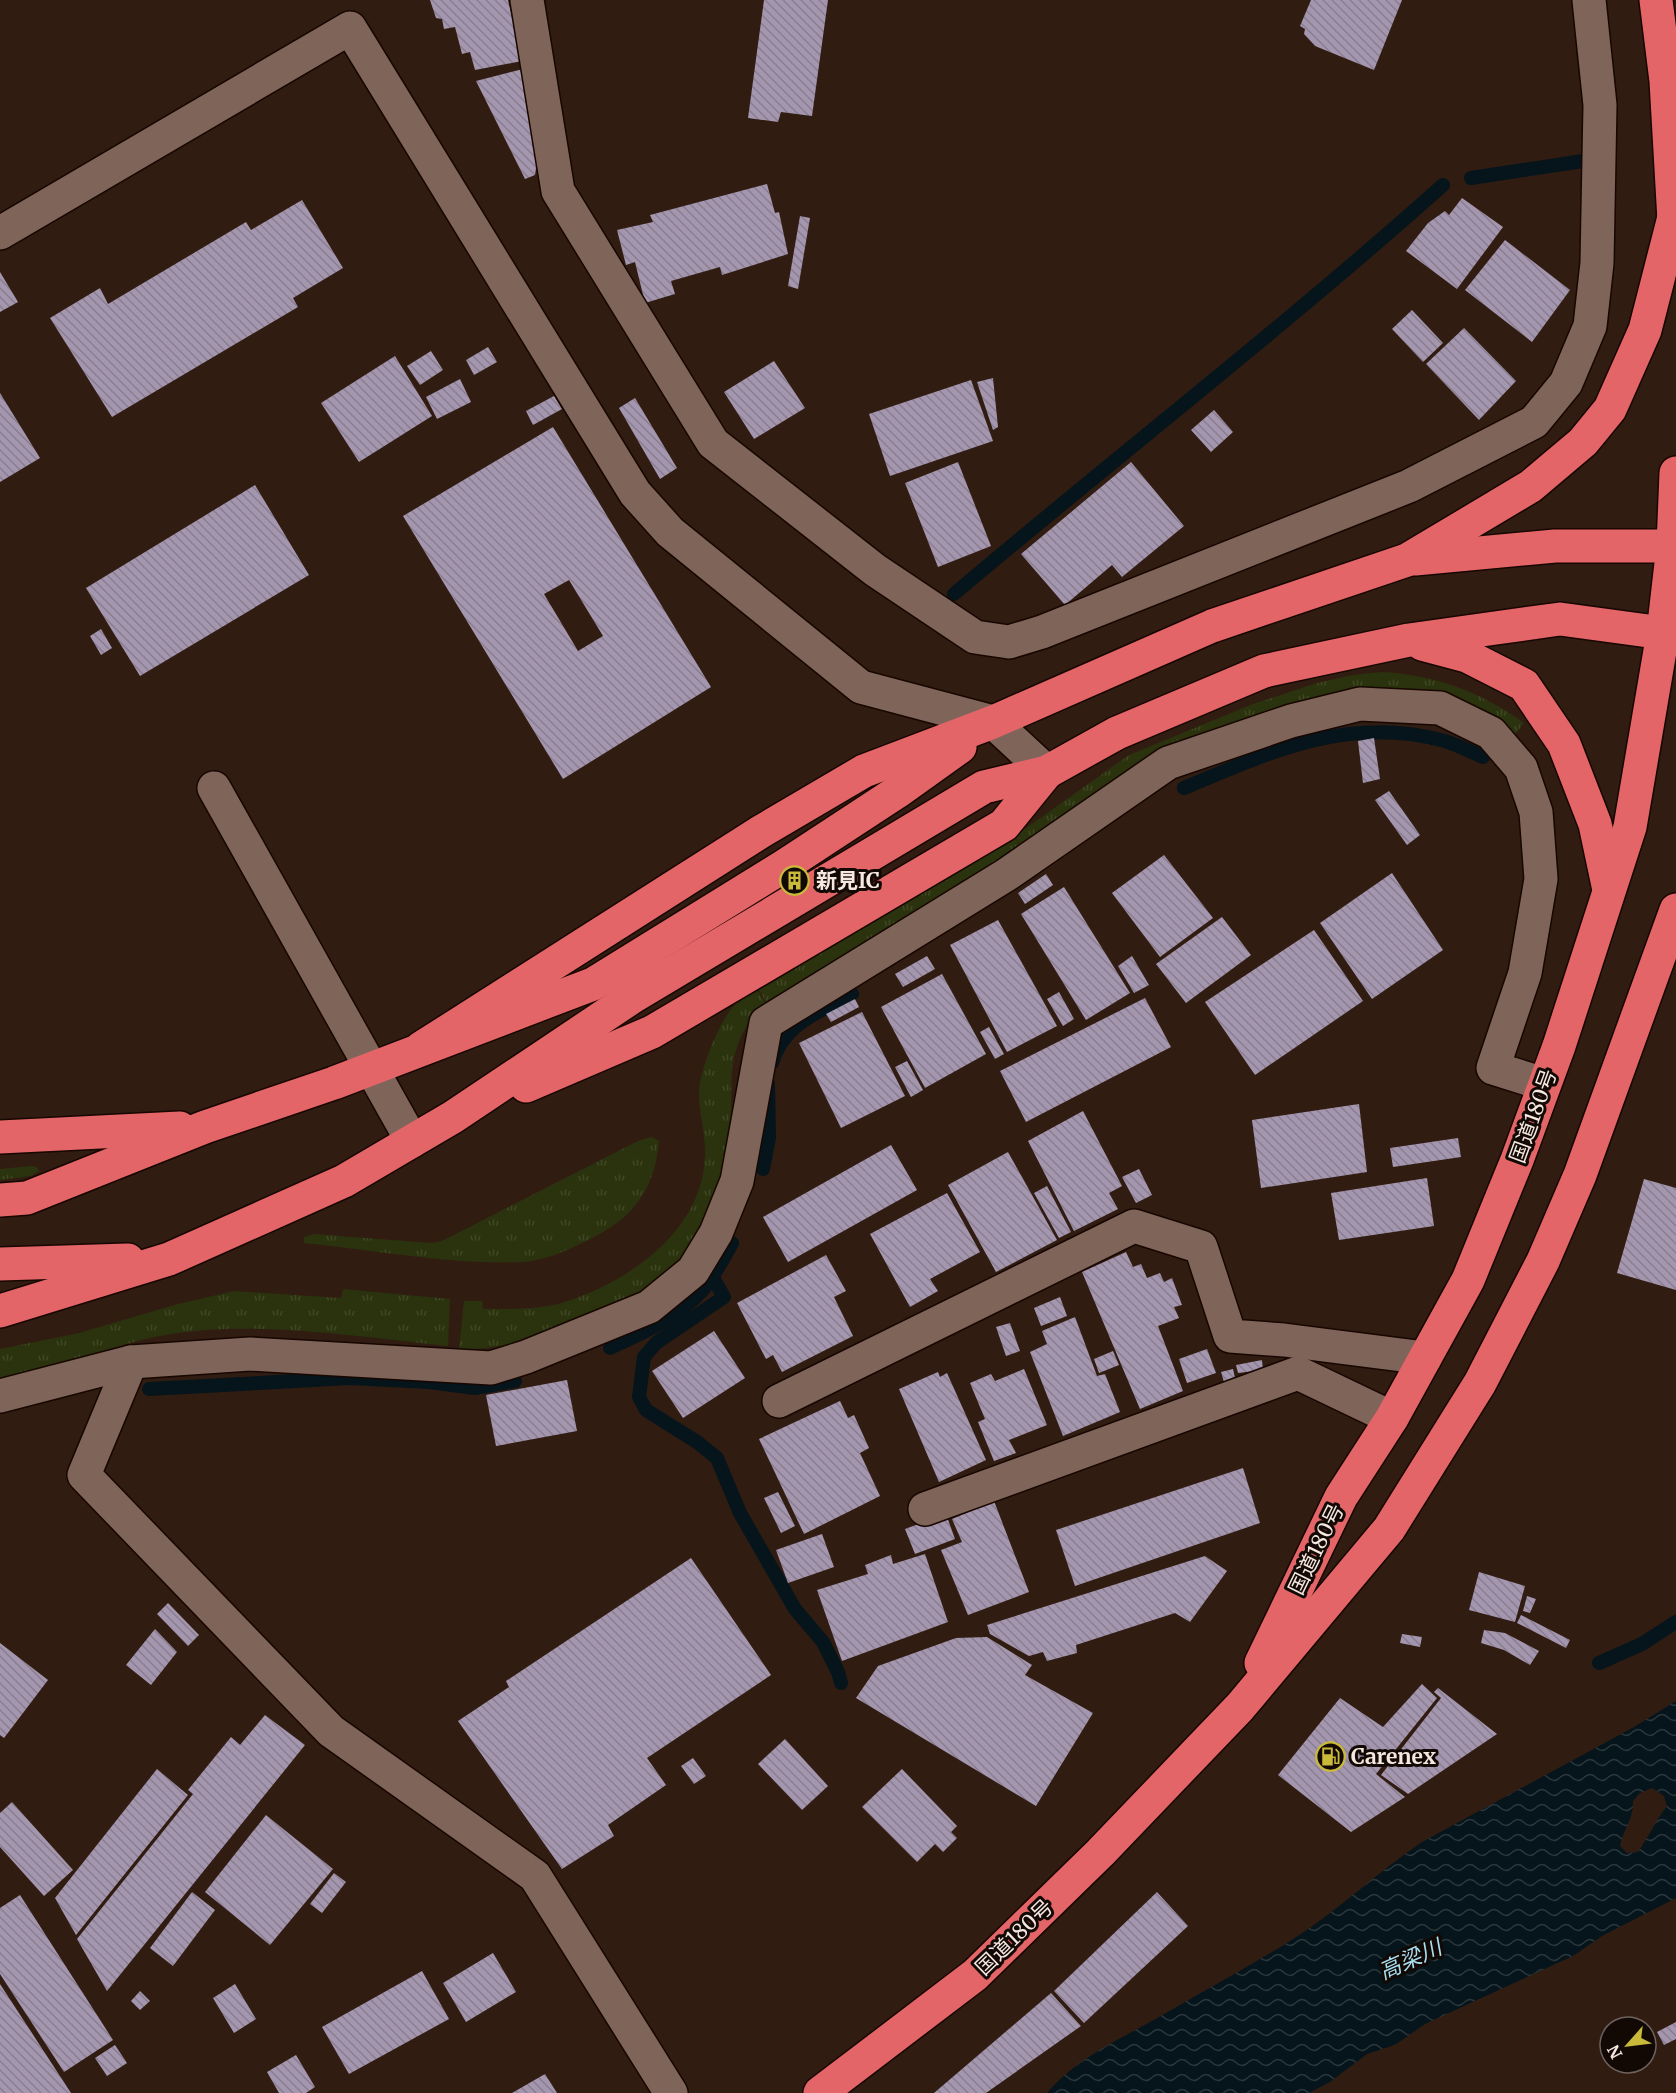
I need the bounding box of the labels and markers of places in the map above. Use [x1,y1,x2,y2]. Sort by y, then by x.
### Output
building icon: 新見IC [779,864,811,896]
place label: 新見IC [816,867,880,894]
fuel station icon: Carenex [1314,1740,1346,1772]
place label: Carenex [1351,1743,1436,1770]

